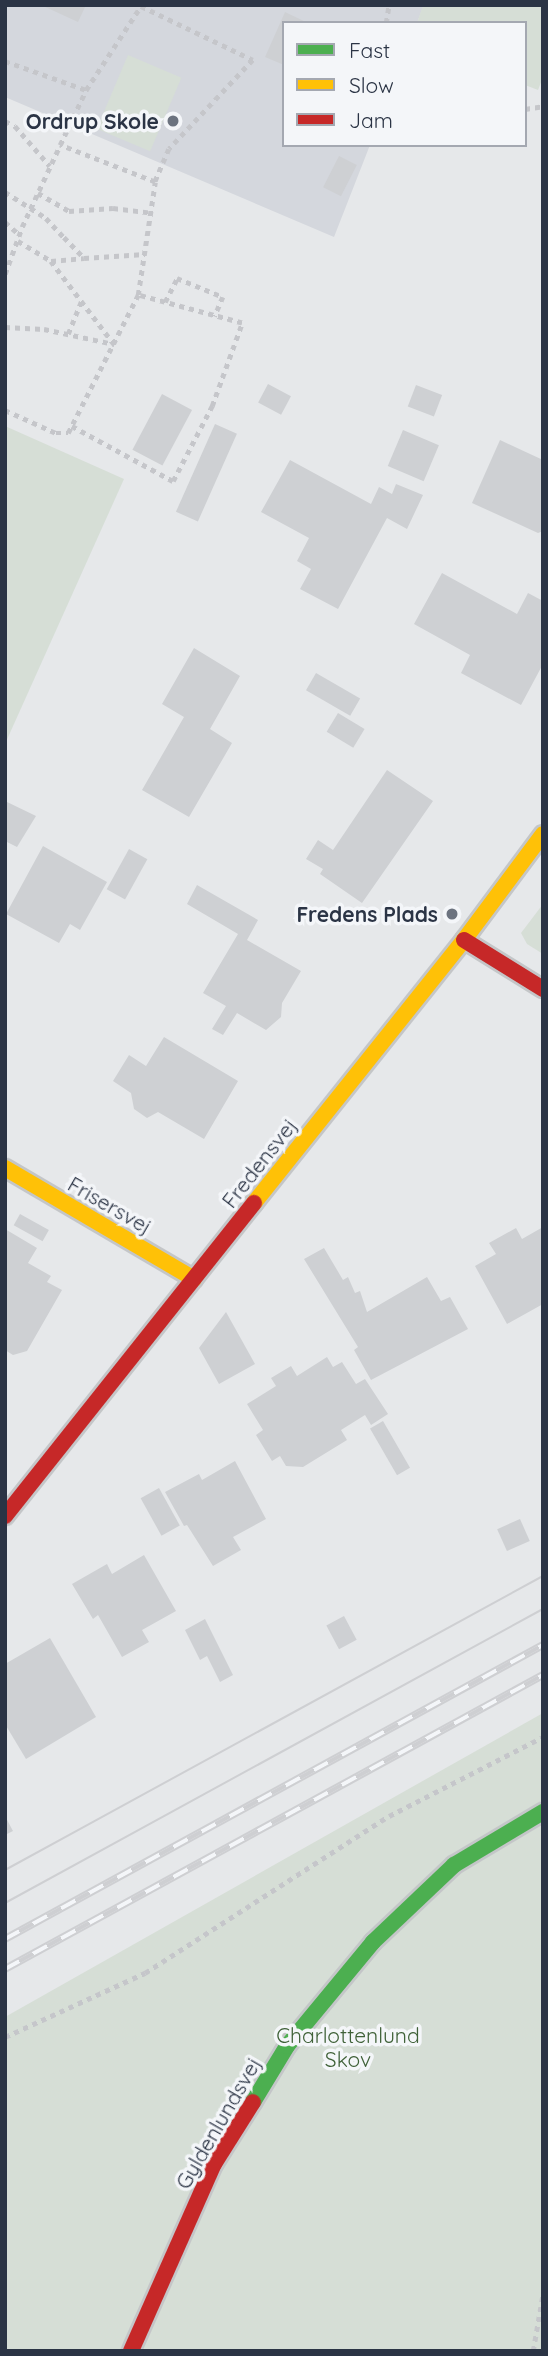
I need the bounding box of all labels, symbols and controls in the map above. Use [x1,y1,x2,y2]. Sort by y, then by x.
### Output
legend [282,21,527,147]
text: Fast [349,37,390,63]
text: Slow [349,72,394,98]
text: Jam [349,107,393,133]
place label: Ordrup Skole [26,108,159,134]
marker: Ordrup Skole [165,113,181,129]
place label: Fredens Plads [296,901,438,927]
marker: Fredens Plads [444,906,460,922]
street label: Fredensvej [216,1113,302,1213]
street label: Frisersvej [64,1171,156,1239]
park label: Charlottenlund Skov [276,2022,420,2072]
street label: Gyldenlundsvej [170,2053,266,2193]

